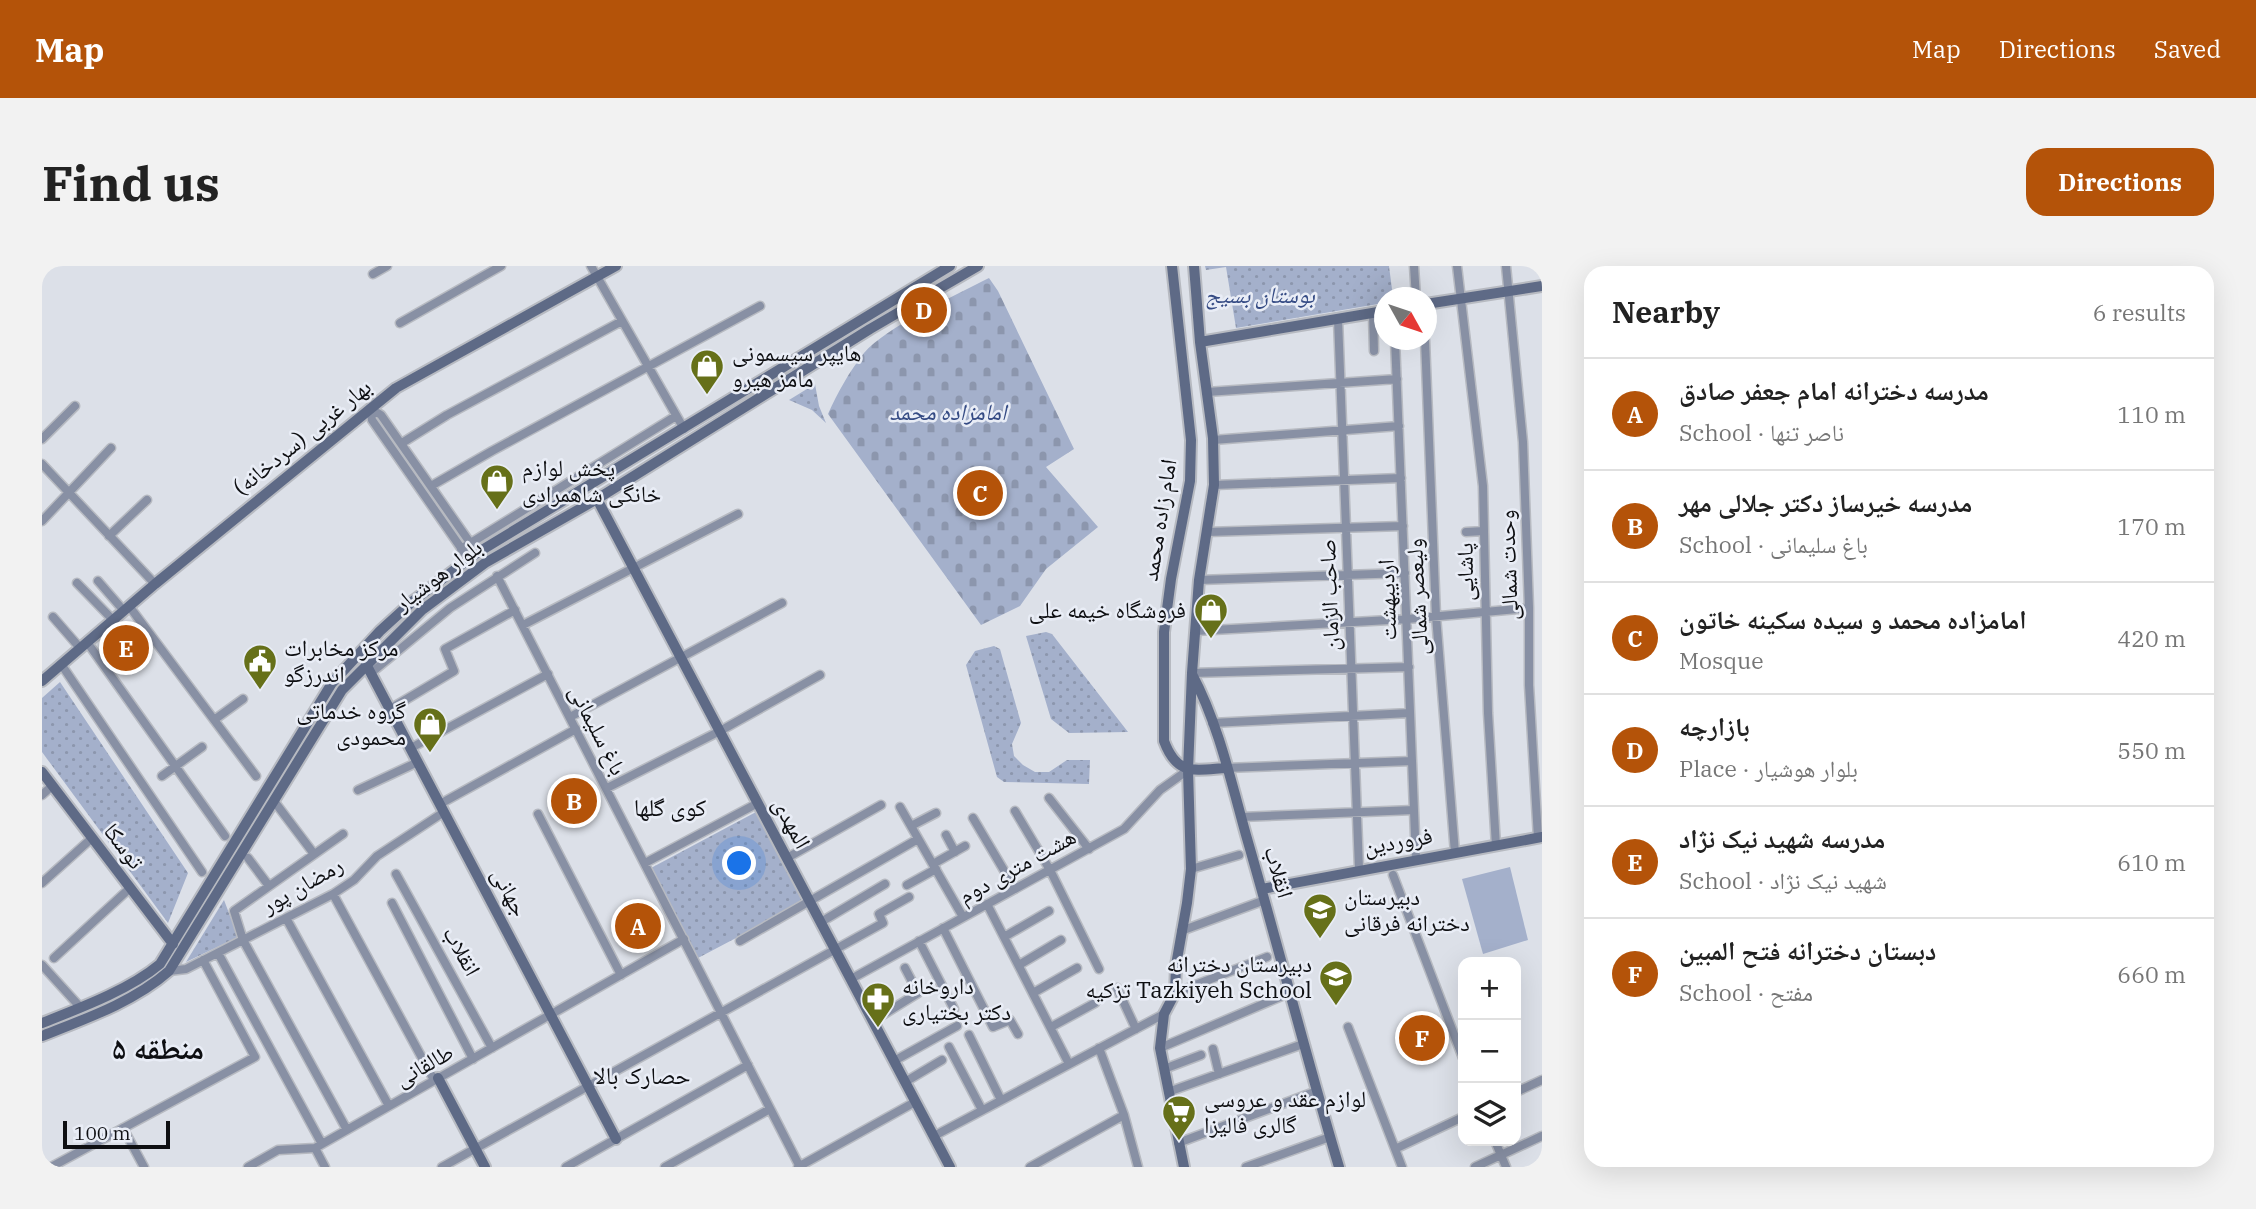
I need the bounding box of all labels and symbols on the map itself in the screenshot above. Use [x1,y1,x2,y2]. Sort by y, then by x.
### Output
park label: بوستان بسیج [1205,279,1316,310]
pin: D [901,284,947,336]
north arrow [1374,287,1437,350]
place label: هایپر سیسمونی مامز هیرو [732,337,861,393]
shop icon: هایپر سیسمونی مامز هیرو [688,347,726,396]
street label: بهار غربی (سردخانه) [226,371,377,501]
park label: امامزاده محمد [889,396,1009,426]
place label: پخش لوازم خانگی شاهمرادی [522,452,661,508]
street label: امام زاده محمد [1134,457,1184,583]
shop icon: پخش لوازم خانگی شاهمرادی [478,462,516,511]
pin: C [957,467,1003,519]
street label: وحدت شمالی [1490,509,1524,621]
street label: بلوار هوشیار [386,531,488,618]
street label: صاحب الزمان [1311,538,1345,652]
street label: ولیعصر شمالی [1398,538,1434,656]
street label: پاشایی [1448,543,1480,601]
street label: اردیبهشت [1370,559,1402,641]
shop icon: فروشگاه خیمه علی [1192,591,1230,640]
place label: فروشگاه خیمه علی [1029,594,1186,624]
pin: E [103,622,149,674]
place label: مرکز مخابرات اندرزگو [284,632,398,688]
public building icon: مرکز مخابرات اندرزگو [241,642,279,691]
street label: باغ سلیمانی [562,679,634,780]
place label: گروه خدماتی محمودی [296,695,406,751]
shop icon: گروه خدماتی محمودی [411,705,449,754]
pin: B [551,775,597,827]
district label: کوی گلها [634,791,706,823]
street label: المهدی [767,792,819,853]
street label: توسکا [98,816,152,875]
street label: فروردین [1361,819,1435,861]
street label: هشت متری دوم [952,820,1082,912]
street label: انقلاب [1258,842,1302,901]
your location [722,846,756,880]
street label: رمضان پور [254,849,348,920]
street label: جهانی [486,862,536,921]
place label: دبیرستان دخترانه فرقانی [1344,881,1470,937]
school or university icon: دبیرستان دخترانه فرقانی [1301,891,1339,940]
pin: A [615,900,661,952]
street label: انقلاب [437,920,489,981]
place label: دبیرستان دخترانه تزكيه Tazkiyeh School [1085,948,1312,1004]
school or university icon: دبیرستان دخترانه تزكيه Tazkiyeh School [1317,958,1355,1007]
place label: داروخانه دکتر بختیاری [902,970,1011,1026]
pharmacy icon: داروخانه دکتر بختیاری [859,980,897,1029]
pin: F [1399,1012,1445,1064]
district label: منطقه ۵ [112,1028,204,1067]
street label: طالقانی [389,1036,458,1092]
district label: حصارک بالا [593,1059,691,1091]
place label: لوازم عقد و عروسی گالری فالیزا [1204,1083,1366,1139]
supermarket icon: لوازم عقد و عروسی گالری فالیزا [1160,1093,1198,1142]
scale bar [63,1118,170,1150]

